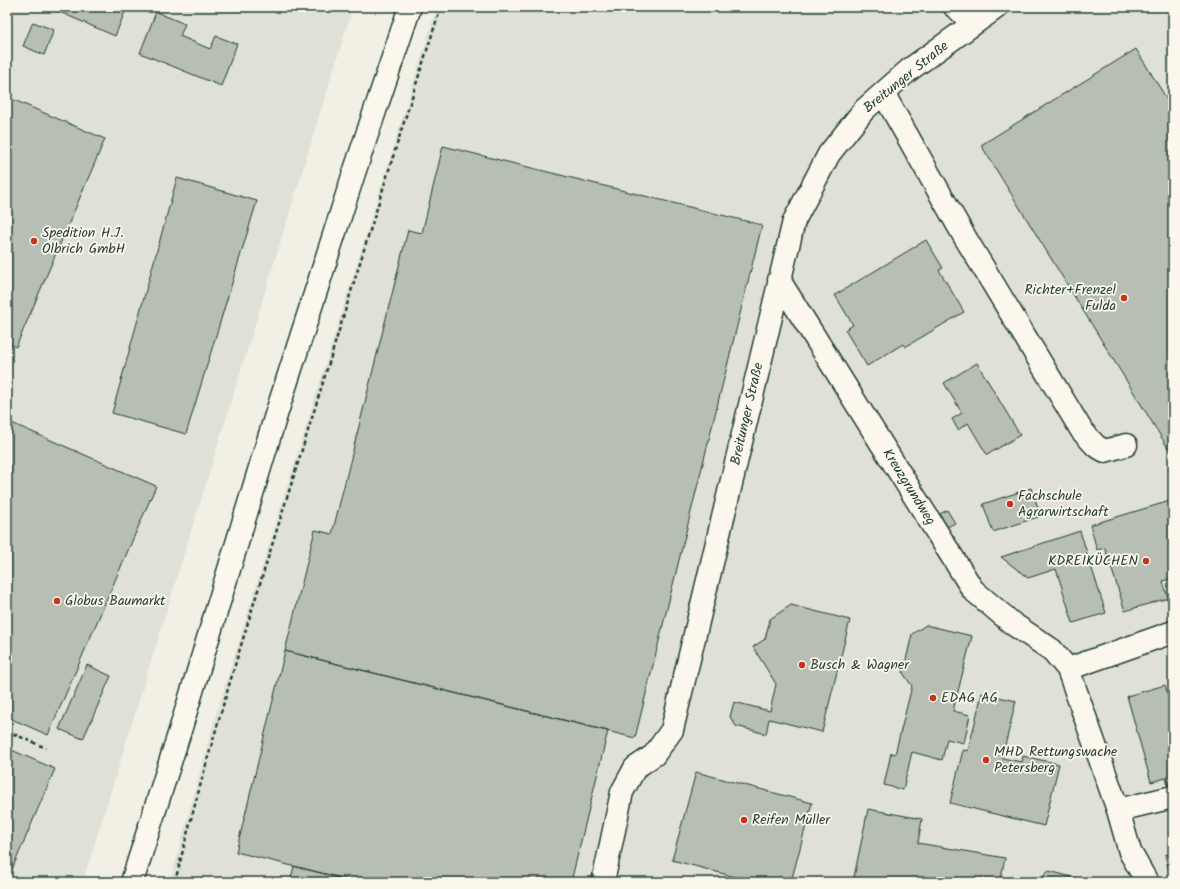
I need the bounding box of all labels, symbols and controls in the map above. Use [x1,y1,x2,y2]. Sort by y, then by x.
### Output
street label: Breitunger Straße [858,35,954,118]
place label: Spedition H.J. Olbrich GmbH [42,222,125,260]
marker: Spedition H.J. Olbrich GmbH [29,236,39,246]
place label: Richter+Frenzel Fulda [1024,279,1117,317]
marker: Richter+Frenzel Fulda [1119,293,1129,303]
street label: Breitunger Straße [725,360,770,467]
street label: Kreuzgrundweg [877,444,941,530]
place label: Fachschule Agrarwirtschaft [1018,485,1109,523]
marker: Fachschule Agrarwirtschaft [1005,499,1015,509]
place label: KDREIKÜCHEN [1048,550,1139,572]
marker: KDREIKÜCHEN [1141,556,1151,566]
place label: Globus Baumarkt [65,590,166,612]
marker: Globus Baumarkt [52,596,62,606]
place label: Busch & Wagner [810,654,910,676]
marker: Busch & Wagner [797,660,807,670]
place label: EDAG AG [941,687,998,709]
marker: EDAG AG [928,693,938,703]
place label: MHD Rettungswache Petersberg [994,741,1118,779]
marker: MHD Rettungswache Petersberg [981,755,991,765]
place label: Reifen Müller [752,809,831,831]
marker: Reifen Müller [739,815,749,825]

